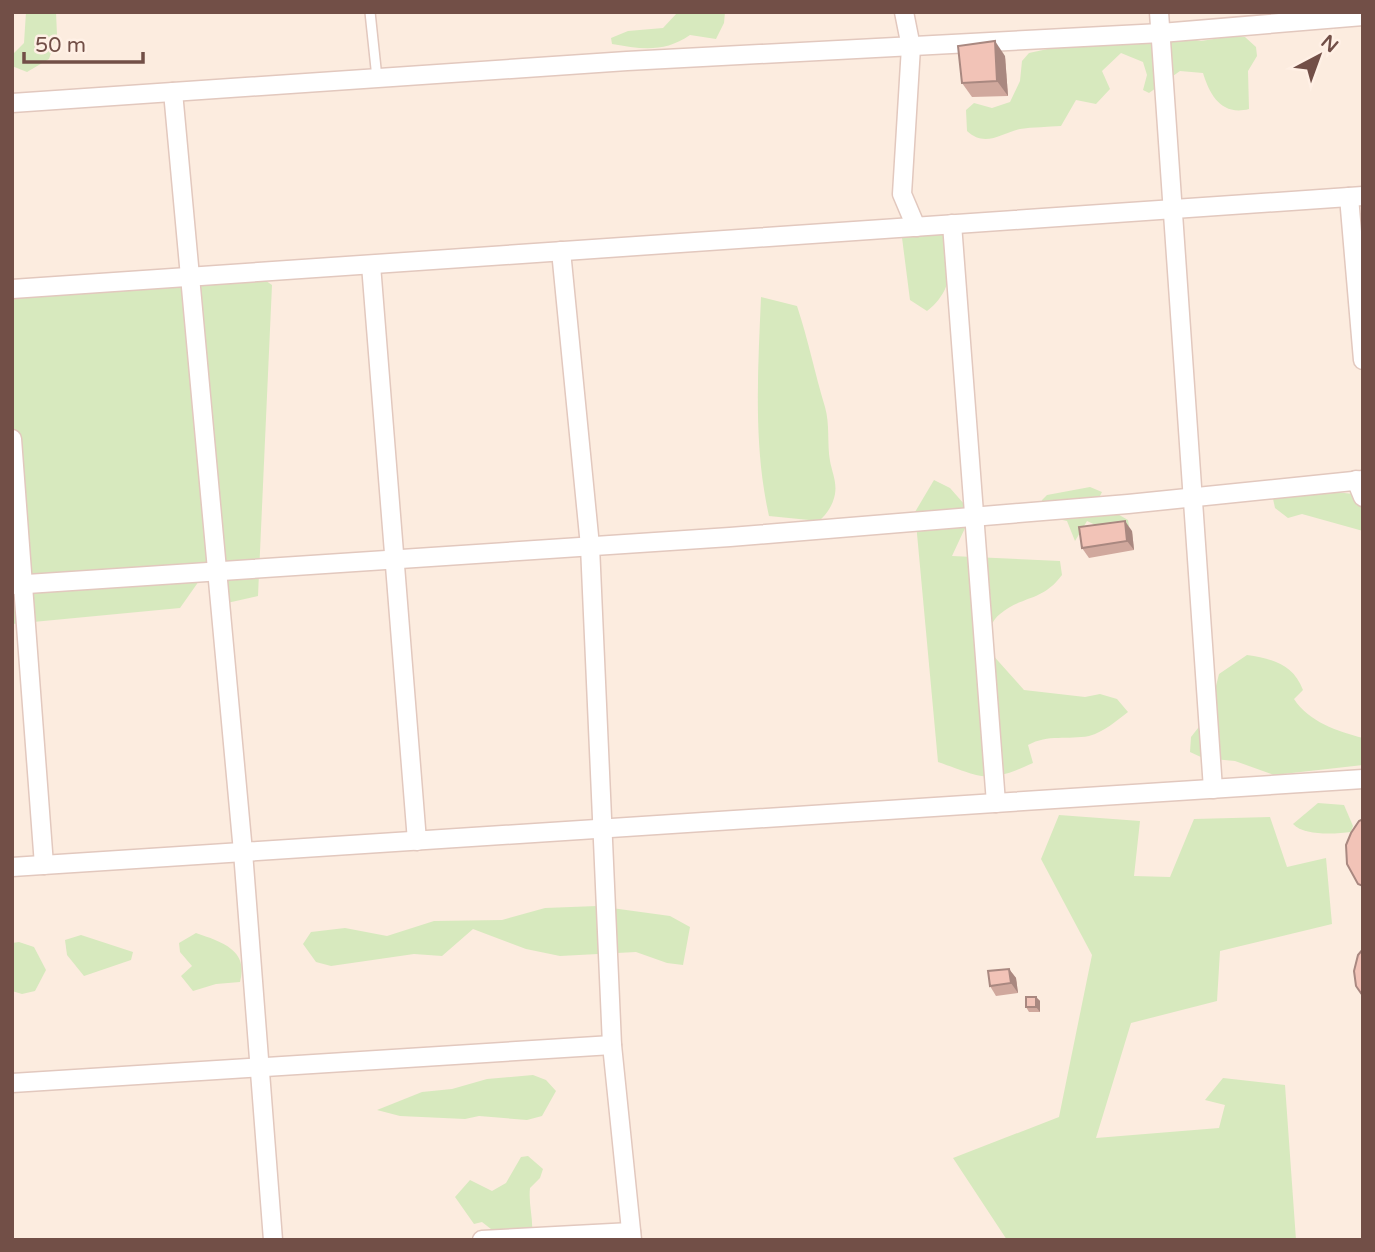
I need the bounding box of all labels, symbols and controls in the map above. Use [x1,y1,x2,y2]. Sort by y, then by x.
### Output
scale bar [24,21,144,65]
north arrow [1284,21,1354,91]
text: N [1317,31,1342,57]
text: 50 m [35,33,86,58]

